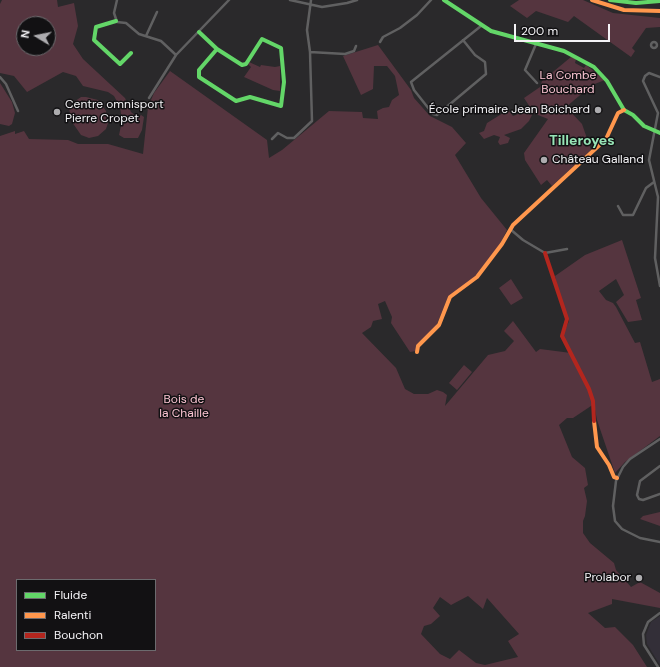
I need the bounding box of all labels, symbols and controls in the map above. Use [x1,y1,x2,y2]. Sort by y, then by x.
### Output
north arrow [16,16,56,56]
scale bar [516,16,612,42]
text: 200 m [521,23,558,39]
text: N [18,29,33,39]
park label: La Combe Bouchard [540,69,596,97]
place label: Centre omnisport Pierre Cropet [65,98,164,126]
place label: École primaire Jean Boichard [429,103,590,117]
marker: École primaire Jean Boichard [593,105,603,115]
marker: Centre omnisport Pierre Cropet [52,107,62,117]
district label: Tilleroyes [549,133,615,149]
place label: Château Galland [552,153,644,167]
marker: Château Galland [539,155,549,165]
park label: Bois de la Chaille [159,393,209,421]
place label: Prolabor [584,571,631,585]
marker: Prolabor [634,573,644,583]
legend [16,579,156,651]
text: Fluide [54,587,87,603]
text: Ralenti [54,607,91,623]
text: Bouchon [54,627,103,643]

